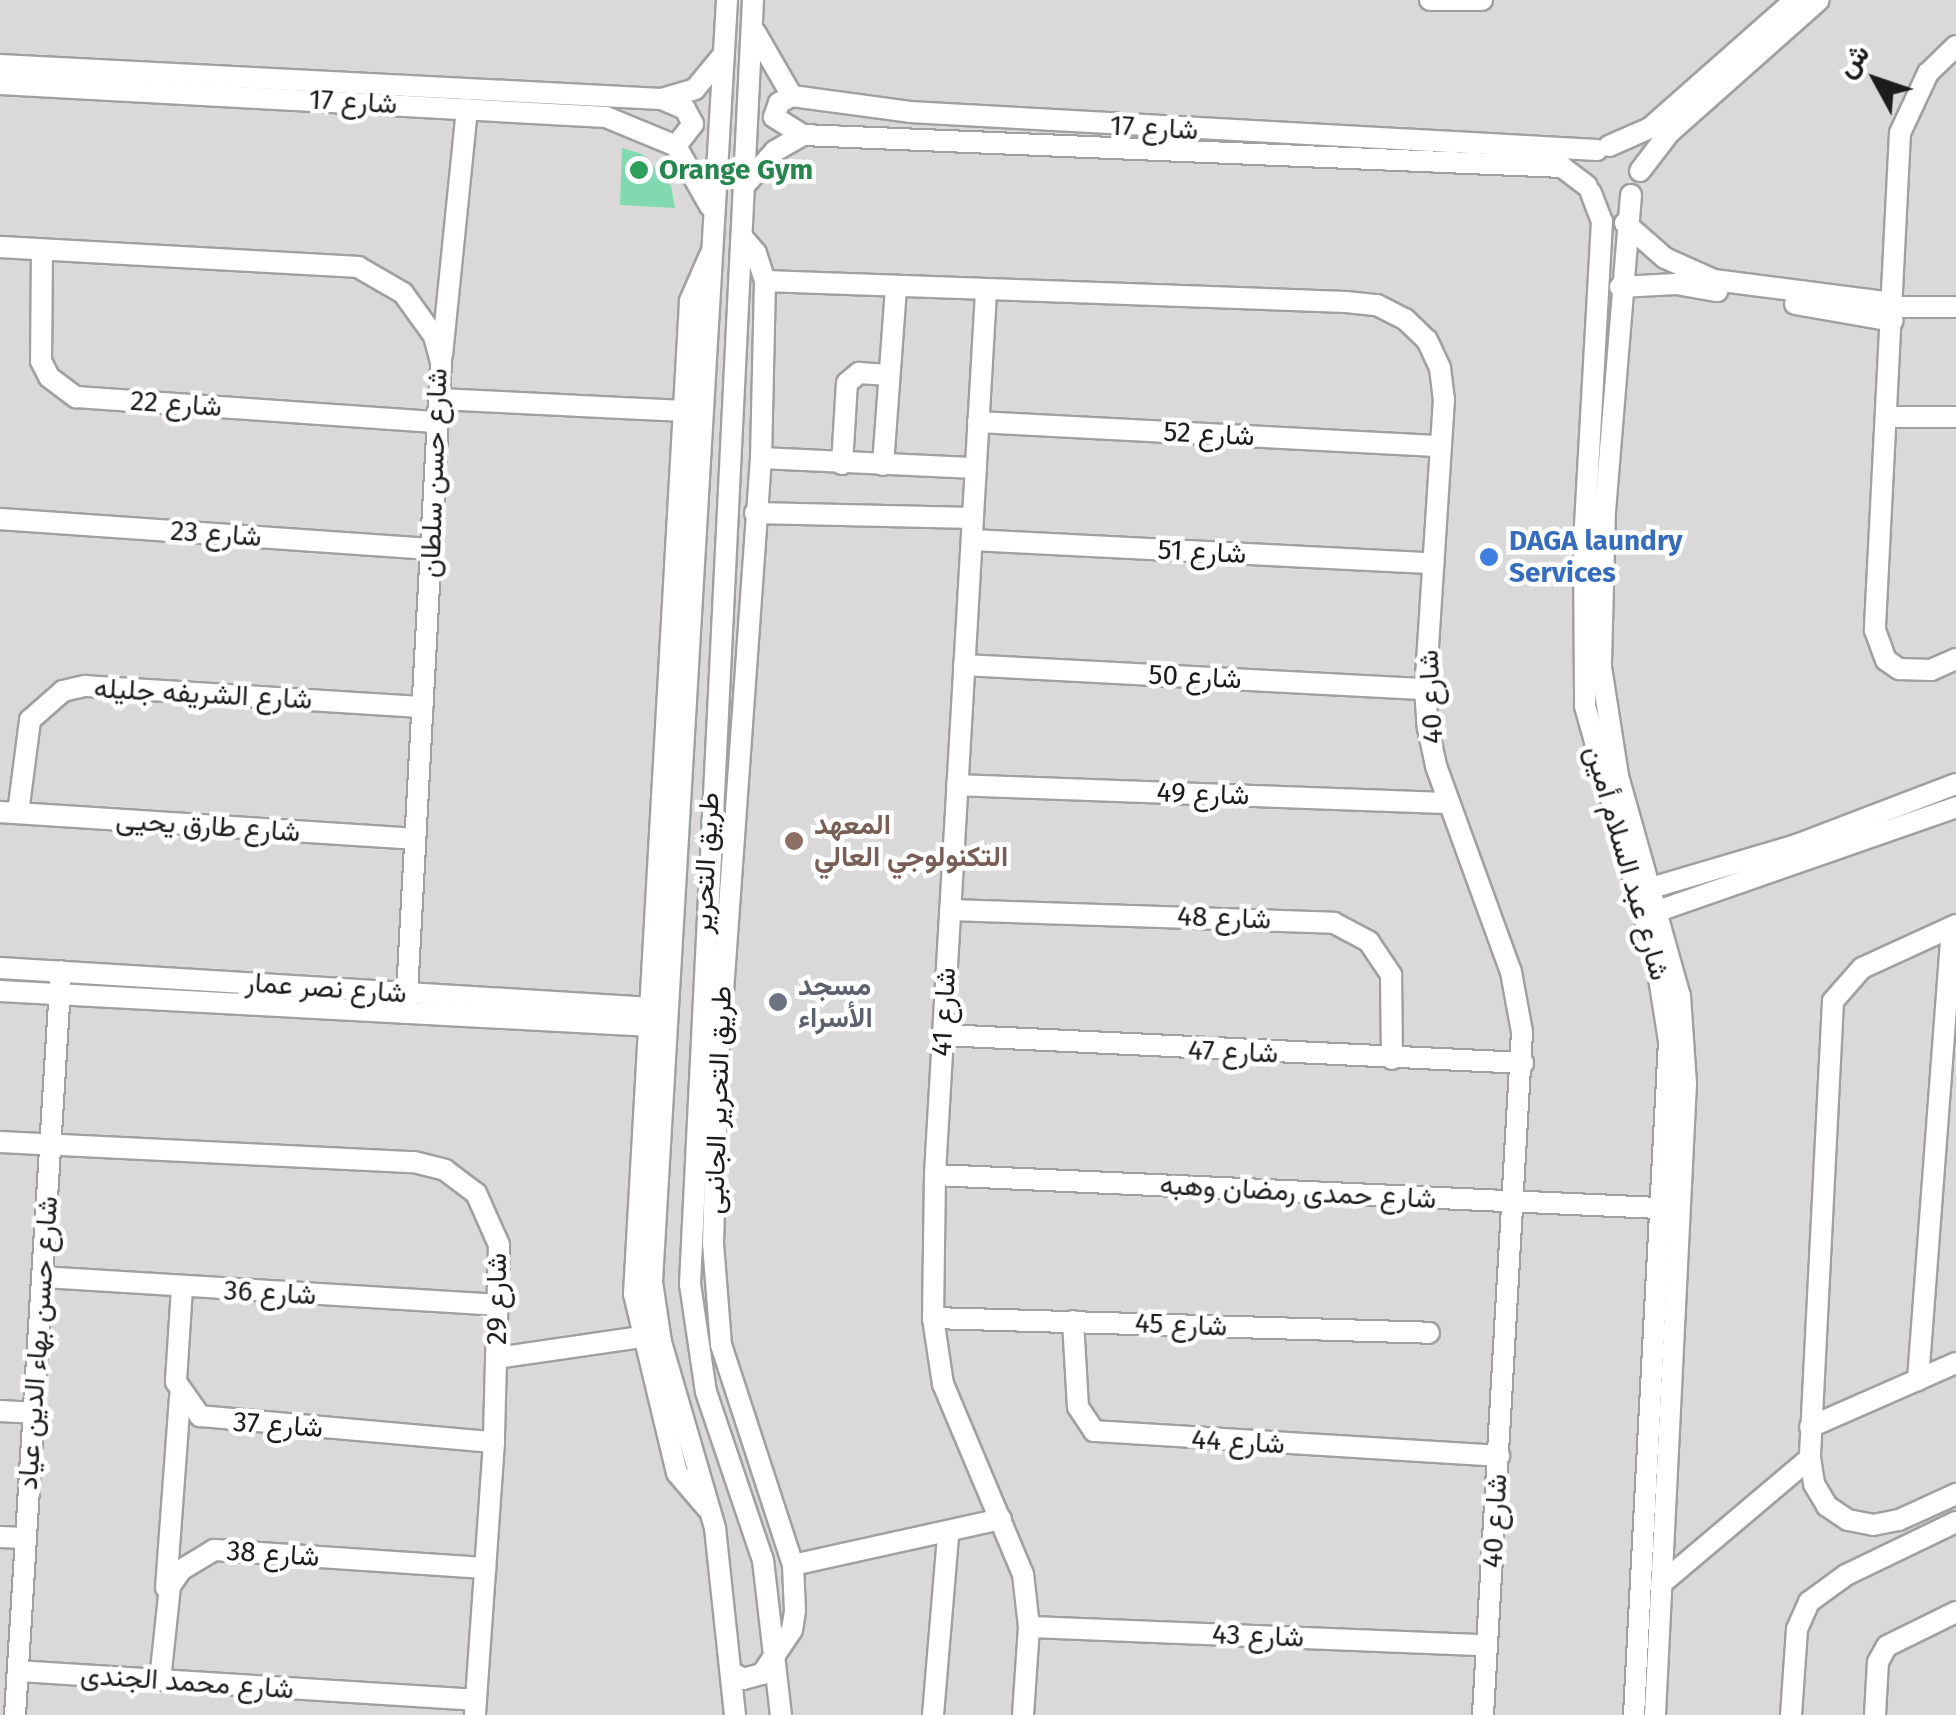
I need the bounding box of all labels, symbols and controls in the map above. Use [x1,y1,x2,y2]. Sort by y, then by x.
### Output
north arrow [1826,30,1926,130]
text: ش [1829,37,1876,84]
street label: شارع 17 [308,83,398,121]
street label: شارع 17 [1109,109,1199,147]
place label: Orange Gym [659,153,813,187]
marker: Orange Gym [628,159,650,181]
street label: شارع حسن سلطان [414,368,454,578]
street label: شارع 22 [129,384,223,424]
street label: شارع 52 [1163,415,1255,453]
street label: شارع 23 [169,514,263,554]
place label: DAGA laundry Services [1509,524,1683,590]
street label: شارع 51 [1157,533,1247,571]
marker: DAGA laundry Services [1478,546,1500,568]
street label: شارع 40 [1412,649,1450,745]
street label: شارع 50 [1147,658,1243,696]
street label: شارع الشريفه جليله [93,672,313,716]
street label: شارع عبد السلام أمين [1577,742,1677,984]
street label: شارع 49 [1156,776,1250,812]
street label: طريق التحرير [686,791,726,935]
street label: شارع طارق يحيى [115,803,301,849]
place label: المعهد التكنولوجي العالي [814,808,1008,874]
marker: المعهد التكنولوجي العالي [783,830,805,852]
street label: شارع 48 [1176,900,1272,936]
street label: شارع نصر عمار [244,966,408,1010]
street label: شارع 41 [925,967,963,1057]
place label: مسجد الأسراء [798,969,873,1035]
street label: طريق التحرير الجانبى [697,985,739,1215]
marker: مسجد الأسراء [767,991,789,1013]
street label: شارع 47 [1187,1034,1279,1070]
street label: شارع حمدى رمضان وهبه [1159,1168,1437,1216]
street label: شارع حسن بهاء الدين عياد [11,1195,65,1491]
street label: شارع 29 [480,1253,514,1345]
street label: شارع 36 [223,1274,317,1312]
street label: شارع 45 [1134,1307,1228,1343]
street label: شارع 37 [232,1405,324,1445]
street label: شارع 44 [1190,1423,1286,1461]
street label: شارع 40 [1476,1473,1514,1569]
street label: شارع 38 [225,1534,321,1574]
street label: شارع 43 [1211,1618,1305,1654]
street label: شارع محمد الجندى [79,1658,295,1706]

